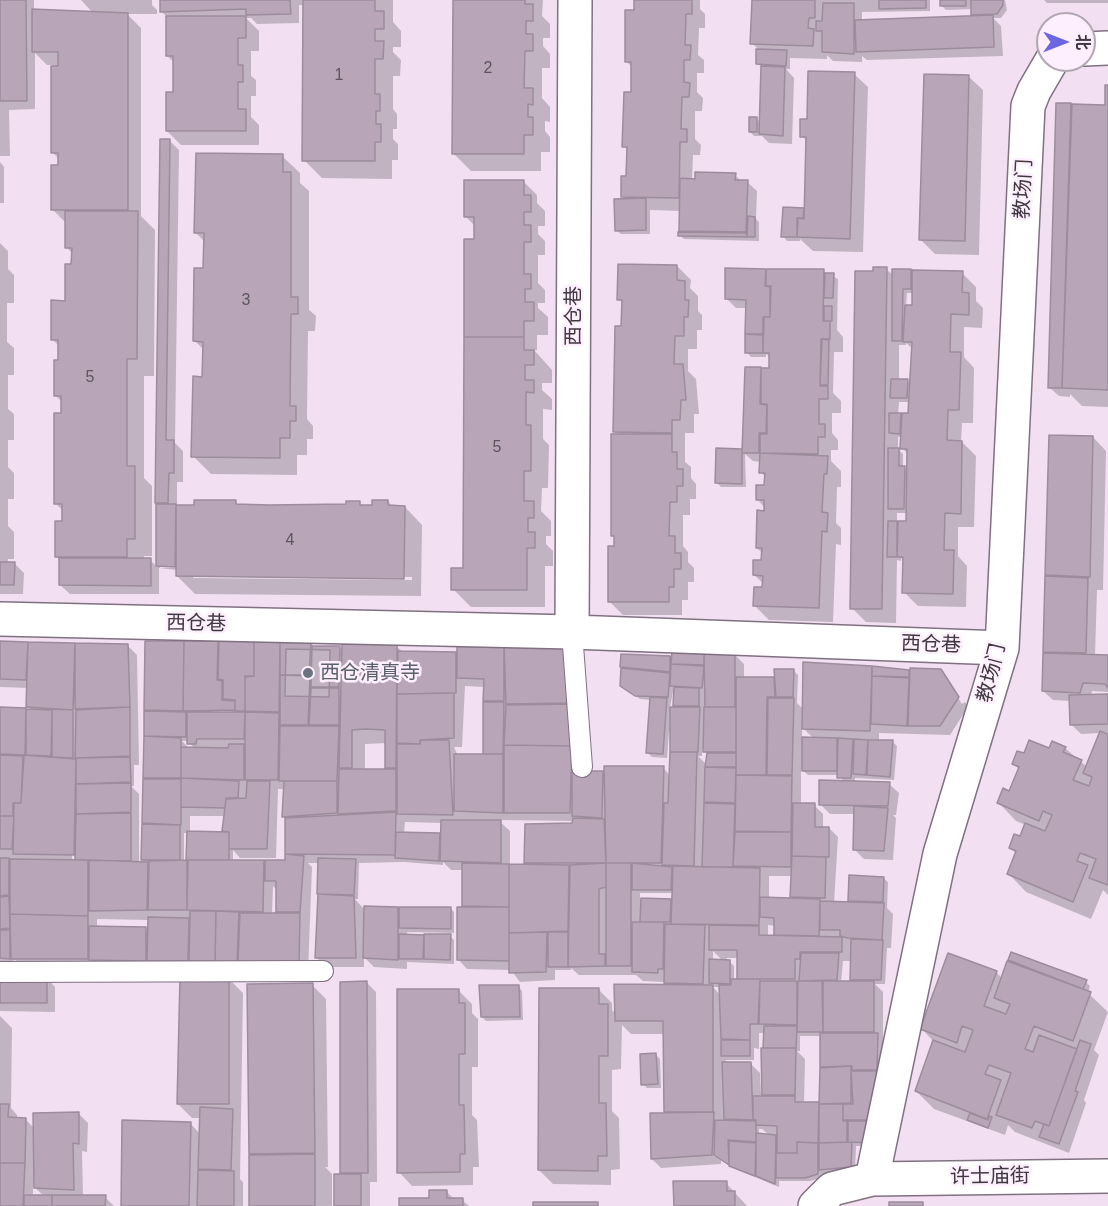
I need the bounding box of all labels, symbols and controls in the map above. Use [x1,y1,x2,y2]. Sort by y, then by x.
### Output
north arrow [1036,12,1096,72]
text: 北 [1074,34,1091,50]
house number: 2 [484,59,492,79]
house number: 1 [335,66,343,86]
street label: 教场门 [1010,158,1038,220]
street label: 西仓巷 [562,286,586,346]
house number: 3 [242,291,250,311]
house number: 5 [86,368,94,388]
house number: 5 [493,438,501,458]
house number: 4 [286,531,294,551]
street label: 西仓巷 [166,611,226,637]
street label: 西仓巷 [901,632,961,658]
street label: 教场门 [973,641,1011,705]
place label: 西仓清真寺 [320,661,420,685]
marker: 西仓清真寺 [301,666,315,680]
street label: 许士庙街 [950,1164,1030,1190]

